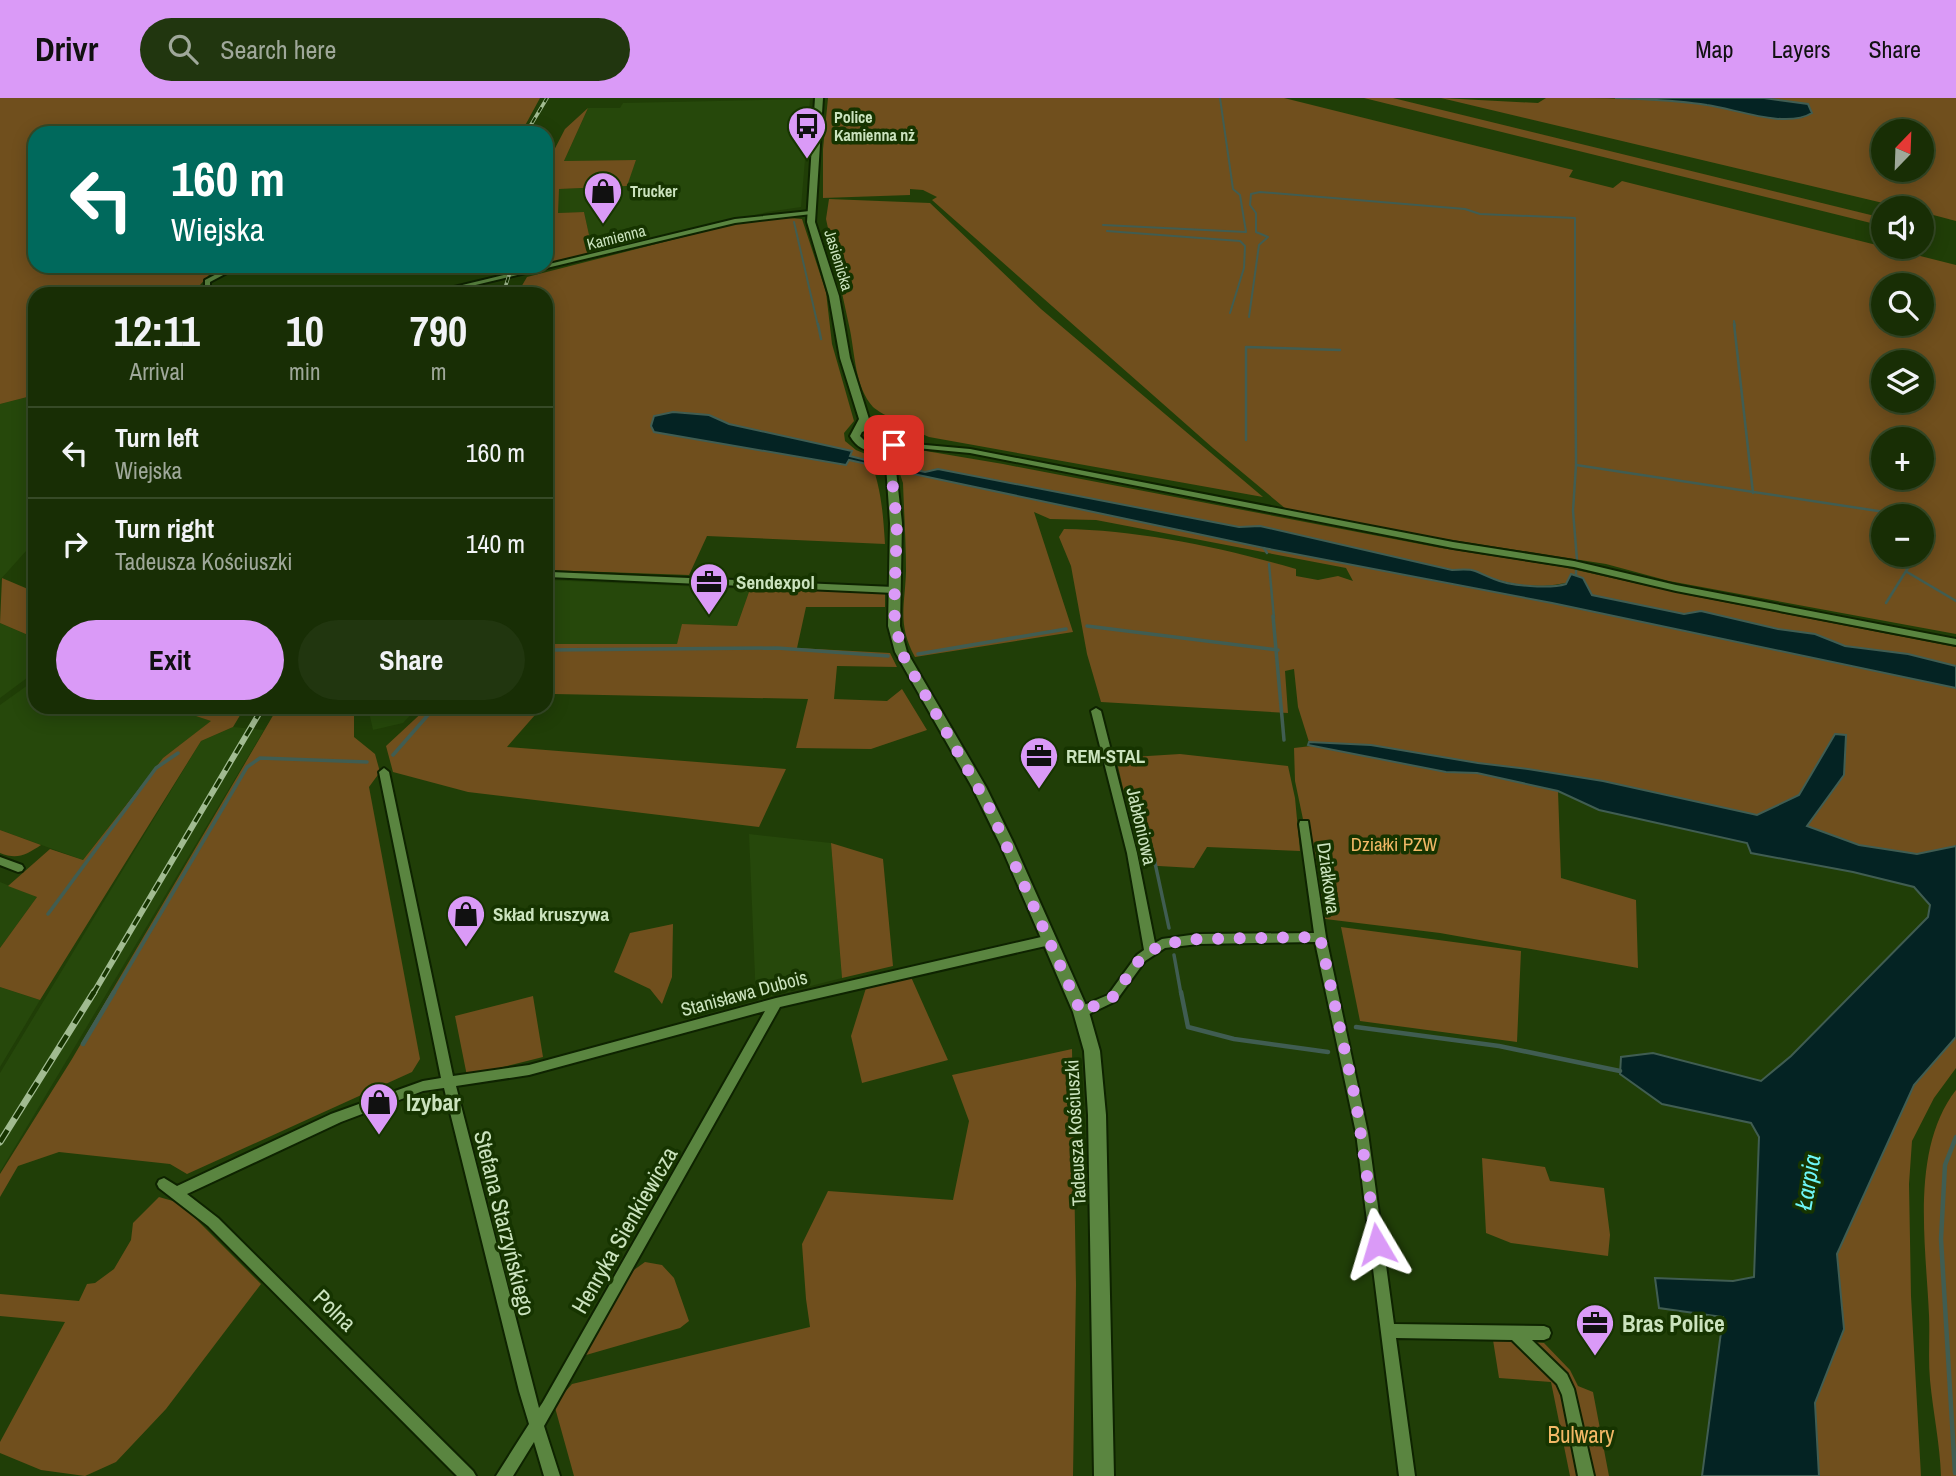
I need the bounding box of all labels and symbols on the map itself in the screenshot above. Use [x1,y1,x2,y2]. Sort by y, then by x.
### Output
bus stop icon: Police Kamienna nż [786,105,828,160]
place label: Police Kamienna nż [834,106,915,146]
north arrow [1871,119,1934,182]
shop icon: Trucker [582,170,624,225]
place label: Trucker [630,180,678,202]
street label: Kamienna [584,219,648,255]
street label: Jasienicka [819,227,859,294]
pin [864,415,924,475]
office icon: Sendexpol [688,561,730,616]
place label: Sendexpol [736,569,815,595]
office icon: REM-STAL [1018,735,1060,790]
place label: REM-STAL [1066,743,1146,769]
street label: Jabłoniowa [1120,785,1164,868]
park label: Działki PZW [1351,831,1438,857]
street label: Działkowa [1311,841,1347,916]
shop icon: Skład kruszywa [445,893,487,948]
place label: Skład kruszywa [493,901,609,927]
street label: Stanisława Dubois [678,964,810,1022]
street label: Tadeusza Kościuszki [1058,1059,1092,1207]
shop icon: Izybar [358,1081,400,1136]
place label: Izybar [406,1087,461,1118]
street label: Stefana Starzyńskiego [467,1127,543,1319]
street label: Henryka Sienkiewicza [564,1141,685,1319]
water label: Łarpia [1786,1152,1828,1213]
position arrow [1340,1207,1414,1281]
street label: Polna [307,1282,363,1338]
office icon: Bras Police [1574,1302,1616,1357]
place label: Bras Police [1622,1308,1725,1339]
park label: Bulwary [1547,1419,1615,1450]

